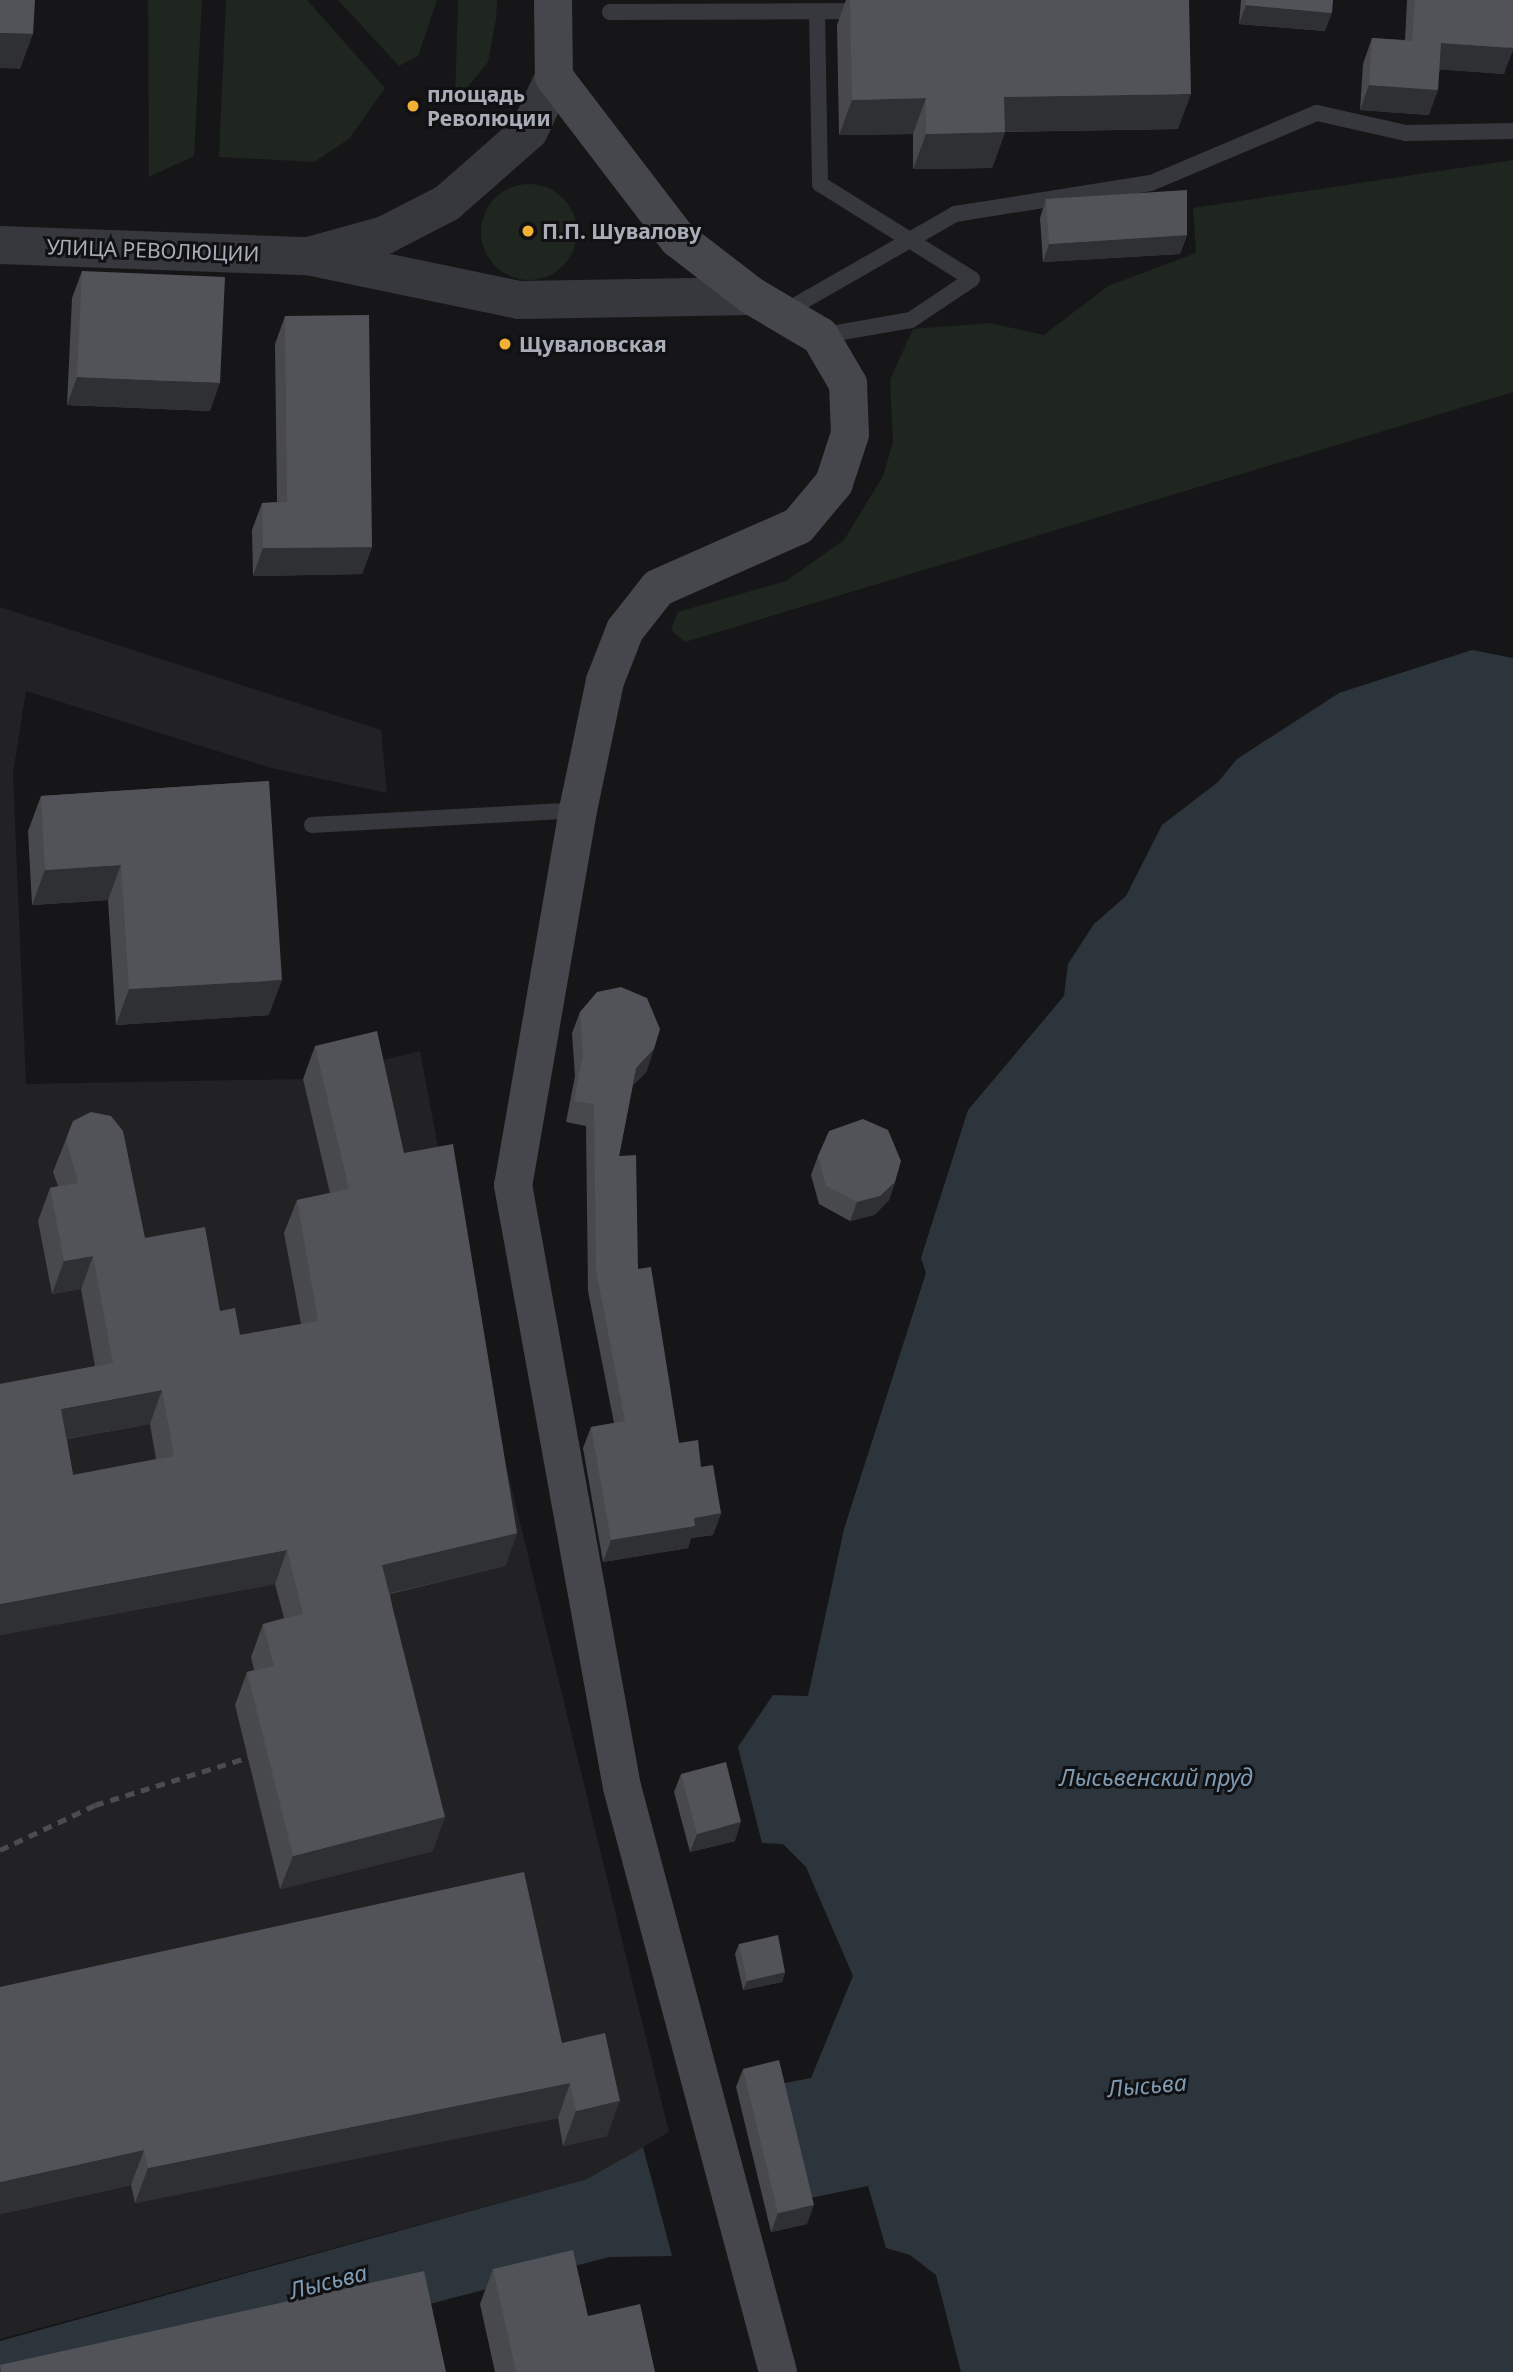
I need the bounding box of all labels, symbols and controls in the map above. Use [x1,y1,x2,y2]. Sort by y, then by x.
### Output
place label: площадь Революции [427,81,551,131]
marker: площадь Революции [405,98,421,114]
place label: П.П. Шувалову [542,218,701,244]
marker: П.П. Шувалову [520,223,536,239]
street label: УЛИЦА РЕВОЛЮЦИИ [46,234,260,266]
place label: Щуваловская [519,331,667,357]
marker: Щуваловская [497,336,513,352]
water label: Лысьвенский пруд [1059,1763,1253,1791]
water label: Лысьва [1106,2068,1188,2102]
water label: Лысьва [286,2258,370,2304]

